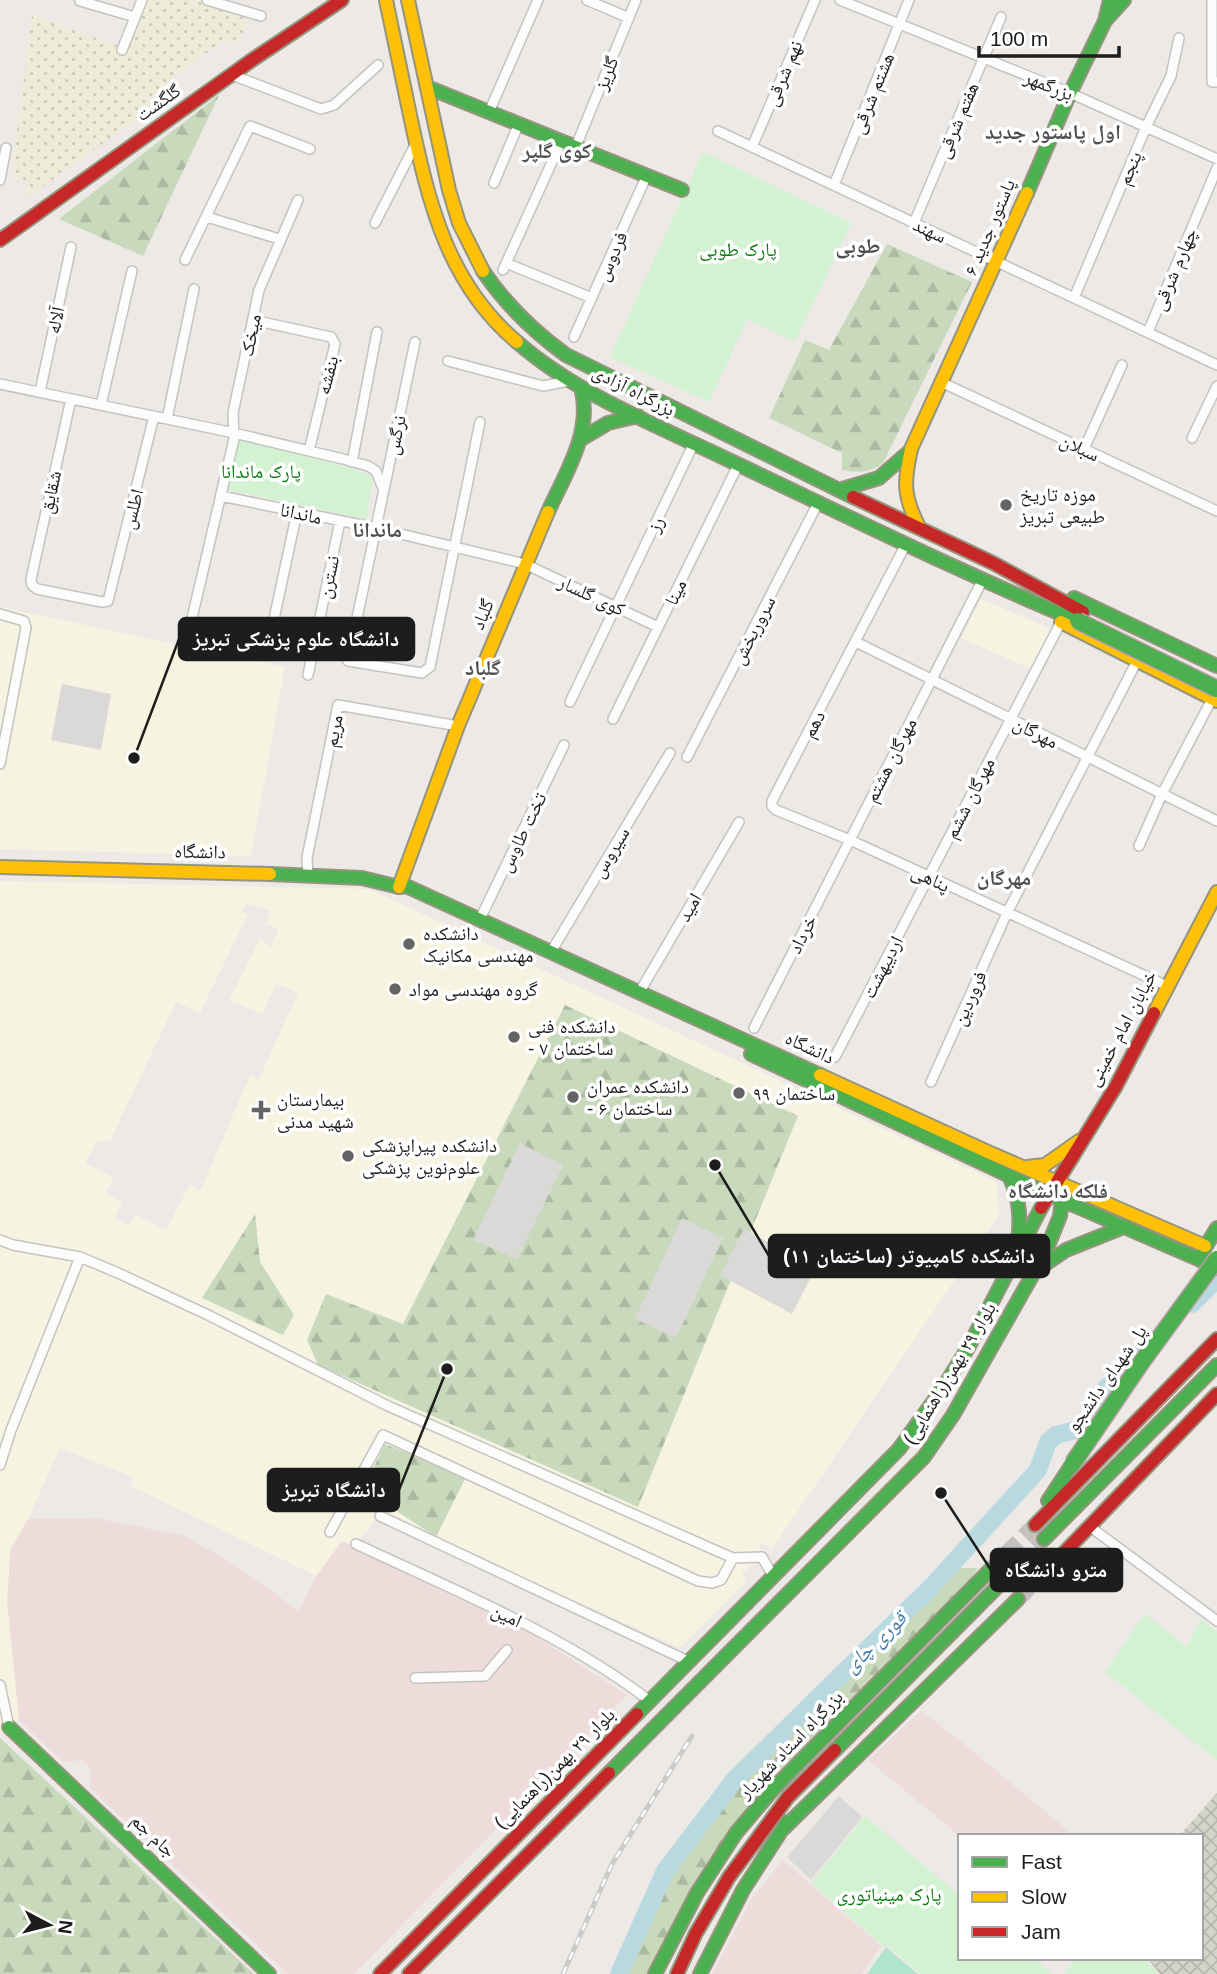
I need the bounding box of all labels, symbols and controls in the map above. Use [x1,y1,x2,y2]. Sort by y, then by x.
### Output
scale bar [979,14,1119,58]
text: 100 m [990,27,1048,50]
street label: نهم شرقی [760,37,808,110]
street label: هشتم شرقی [847,50,900,138]
street label: گلریز [590,53,624,94]
street label: بزرگمهر [1020,66,1076,106]
street label: هفتم شرقی [932,79,985,162]
street label: گلگشت [132,80,185,125]
district label: اول پاستور جدید [985,120,1121,145]
district label: کوی گلپر [521,139,592,163]
street label: پنجم [1113,148,1148,189]
street label: پاستور جدید ۶ [960,176,1020,279]
street label: سهند [909,214,950,248]
street label: چهارم شرقی [1148,225,1204,315]
street label: فردوس [591,228,632,284]
district label: طوبی [835,234,881,259]
park label: پارک طوبی [699,239,777,261]
street label: آلاله [42,304,69,335]
street label: میخک [236,312,266,358]
street label: بنفشه [313,354,343,397]
street label: بزرگراه آزادی [589,361,678,421]
street label: نرگس [381,413,411,457]
street label: سبلان [1056,429,1103,466]
park label: پارک ماندانا [221,461,301,483]
street label: شقایق [36,469,66,516]
place label: موزه تاریخ طبیعی تبریز [1019,484,1105,528]
street label: اطلس [117,487,149,532]
marker: موزه تاریخ طبیعی تبریز [998,497,1014,513]
street label: ماندانا [278,499,324,528]
street label: رز [642,513,669,537]
district label: ماندانا [352,518,402,541]
street label: نسترن [314,554,344,601]
street label: کوی گلسار [554,570,629,621]
street label: مینا [660,576,691,609]
street label: سروربخش [727,593,780,668]
street label: گلباد [467,596,499,633]
callout: دانشگاه علوم پزشکی تبریز [179,618,414,660]
text: دانشگاه علوم پزشکی تبریز [192,627,399,653]
district label: گلباد [465,656,501,680]
street label: دهم [798,707,831,742]
street label: مهرگان [1009,712,1062,753]
street label: مریم [320,713,349,750]
street label: مهرگان هشتم [860,715,922,807]
street label: مهرگان ششم [940,754,1001,843]
street label: تخت طاوس [494,789,552,876]
street label: سیروس [587,823,634,882]
street label: دانشگاه [174,841,226,862]
street label: پناهی [908,861,953,897]
district label: مهرگان [977,866,1031,890]
street label: امید [673,889,706,925]
street label: خرداد [784,912,822,957]
place label: دانشکده مهندسی مکانیک [423,923,533,967]
street label: اردیبهشت [858,933,908,1002]
marker: دانشکده مهندسی مکانیک [401,936,417,952]
street label: خیابان امام خمینی [1082,967,1163,1091]
street label: فروردین [948,968,992,1029]
place label: گروه مهندسی مواد [409,979,538,1001]
marker: گروه مهندسی مواد [387,981,403,997]
place label: دانشکده فنی - ساختمان ۷ [528,1016,616,1060]
street label: دانشگاه [782,1027,838,1068]
marker: دانشکده فنی - ساختمان ۷ [506,1029,522,1045]
place label: دانشکده عمران - ساختمان ۶ [587,1076,689,1120]
place label: ساختمان ۹۹ [753,1083,835,1105]
marker: ساختمان ۹۹ [731,1085,747,1101]
place label: بیمارستان شهید مدنی [277,1089,354,1133]
marker: دانشکده عمران - ساختمان ۶ [565,1089,581,1105]
marker: بیمارستان شهید مدنی [251,1100,271,1120]
place label: دانشکده پیراپزشکی علوم‌نوین پزشکی [362,1135,497,1181]
marker: دانشکده پیراپزشکی علوم‌نوین پزشکی [340,1148,356,1164]
district label: فلکه دانشگاه [1008,1179,1108,1202]
callout: دانشکده کامپیوتر (ساختمان ۱۱) [769,1235,1049,1277]
text: دانشکده کامپیوتر (ساختمان ۱۱) [783,1244,1035,1268]
street label: بلوار ٢٩ بهمن(راهنمایی) [899,1299,1001,1448]
street label: پل شهدای دانشجو [1062,1321,1152,1436]
callout: دانشگاه تبریز [268,1469,399,1511]
text: دانشگاه تبریز [281,1478,386,1502]
callout: مترو دانشگاه [991,1549,1122,1591]
text: مترو دانشگاه [1005,1558,1107,1582]
street label: امین [488,1599,525,1632]
water label: قوری چای [839,1604,914,1678]
street label: بزرگراه استاد شهریار [733,1686,848,1804]
street label: بلوار ٢٩ بهمن(راهنمایی) [490,1704,620,1834]
street label: جام جم [125,1809,180,1864]
legend [958,1834,1203,1960]
text: Fast [1021,1850,1062,1873]
park label: پارک مینیاتوری [837,1884,941,1906]
text: Slow [1021,1885,1067,1908]
north arrow [14,1890,84,1960]
text: N [54,1919,77,1935]
text: Jam [1021,1920,1061,1943]

